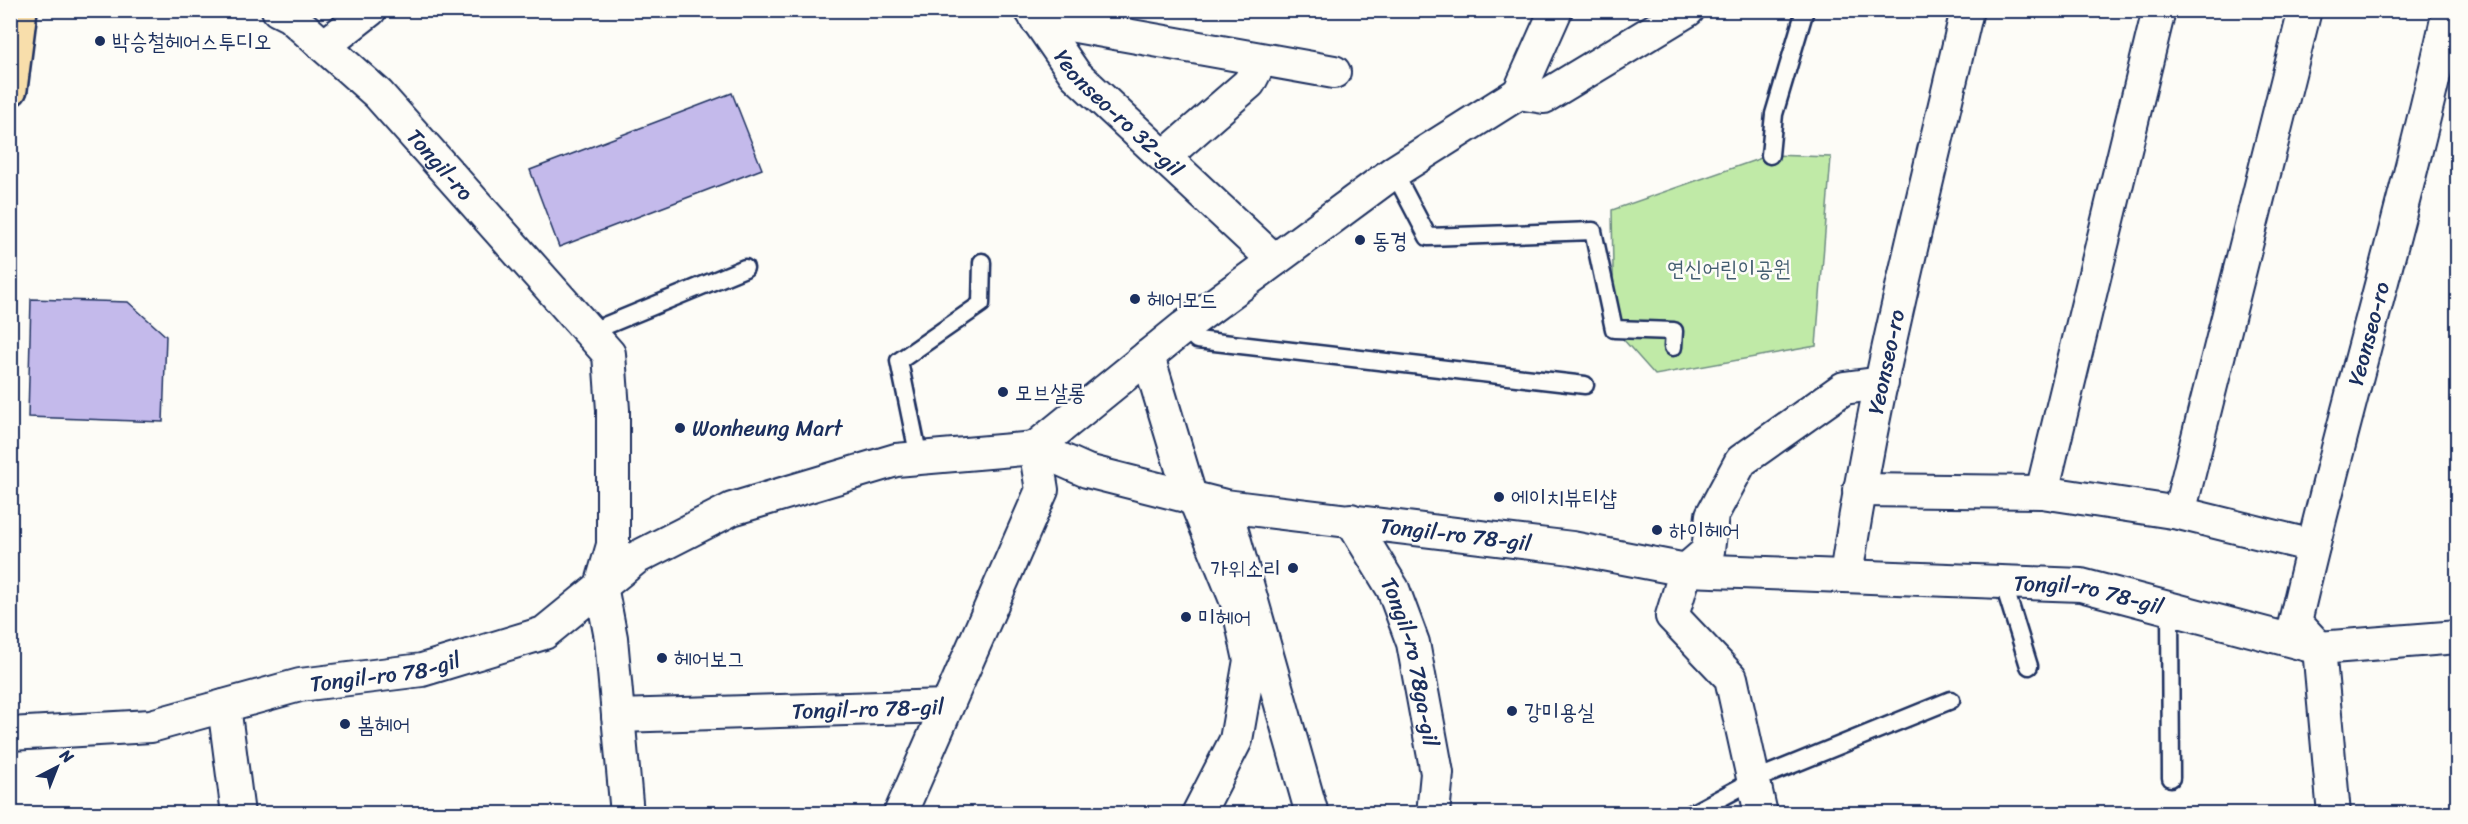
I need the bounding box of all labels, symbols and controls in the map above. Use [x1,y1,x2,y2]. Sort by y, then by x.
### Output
place label: 박승철헤어스투디오 [112,22,271,61]
marker: 박승철헤어스투디오 [93,34,107,48]
street label: Yeonseo-ro 32-gil [1044,41,1194,187]
street label: Tongil-ro [397,119,484,210]
place label: 동경 [1372,221,1407,260]
marker: 동경 [1353,233,1367,247]
park label: 연신어린이공원 [1667,249,1791,288]
street label: Yeonseo-ro [2336,277,2401,390]
place label: 헤어모드 [1147,280,1218,319]
marker: 헤어모드 [1128,292,1142,306]
street label: Yeonseo-ro [1856,305,1916,418]
place label: 모브살롱 [1015,373,1086,412]
marker: 모브살롱 [996,385,1010,399]
place label: Wonheung Mart [692,409,843,448]
marker: Wonheung Mart [673,421,687,435]
place label: 에이치뷰티샵 [1511,478,1617,517]
marker: 에이치뷰티샵 [1492,490,1506,504]
street label: Tongil-ro 78-gil [1378,505,1534,563]
place label: 하이헤어 [1669,511,1740,550]
marker: 하이헤어 [1650,523,1664,537]
place label: 가위소리 [1210,549,1281,588]
marker: 가위소리 [1286,561,1300,575]
street label: Tongil-ro 78-gil [2013,563,2169,626]
street label: Tongil-ro 78ga-gil [1370,569,1451,750]
place label: 미헤어 [1198,598,1251,637]
marker: 미헤어 [1179,610,1193,624]
place label: 헤어보그 [674,639,745,678]
street label: Tongil-ro 78-gil [308,640,466,703]
marker: 헤어보그 [655,651,669,665]
street label: Tongil-ro 78-gil [791,687,945,730]
place label: 강미용실 [1524,692,1595,731]
marker: 강미용실 [1505,704,1519,718]
place label: 봄헤어 [357,705,410,744]
marker: 봄헤어 [338,717,352,731]
north arrow [27,737,87,797]
text: N [52,741,81,771]

